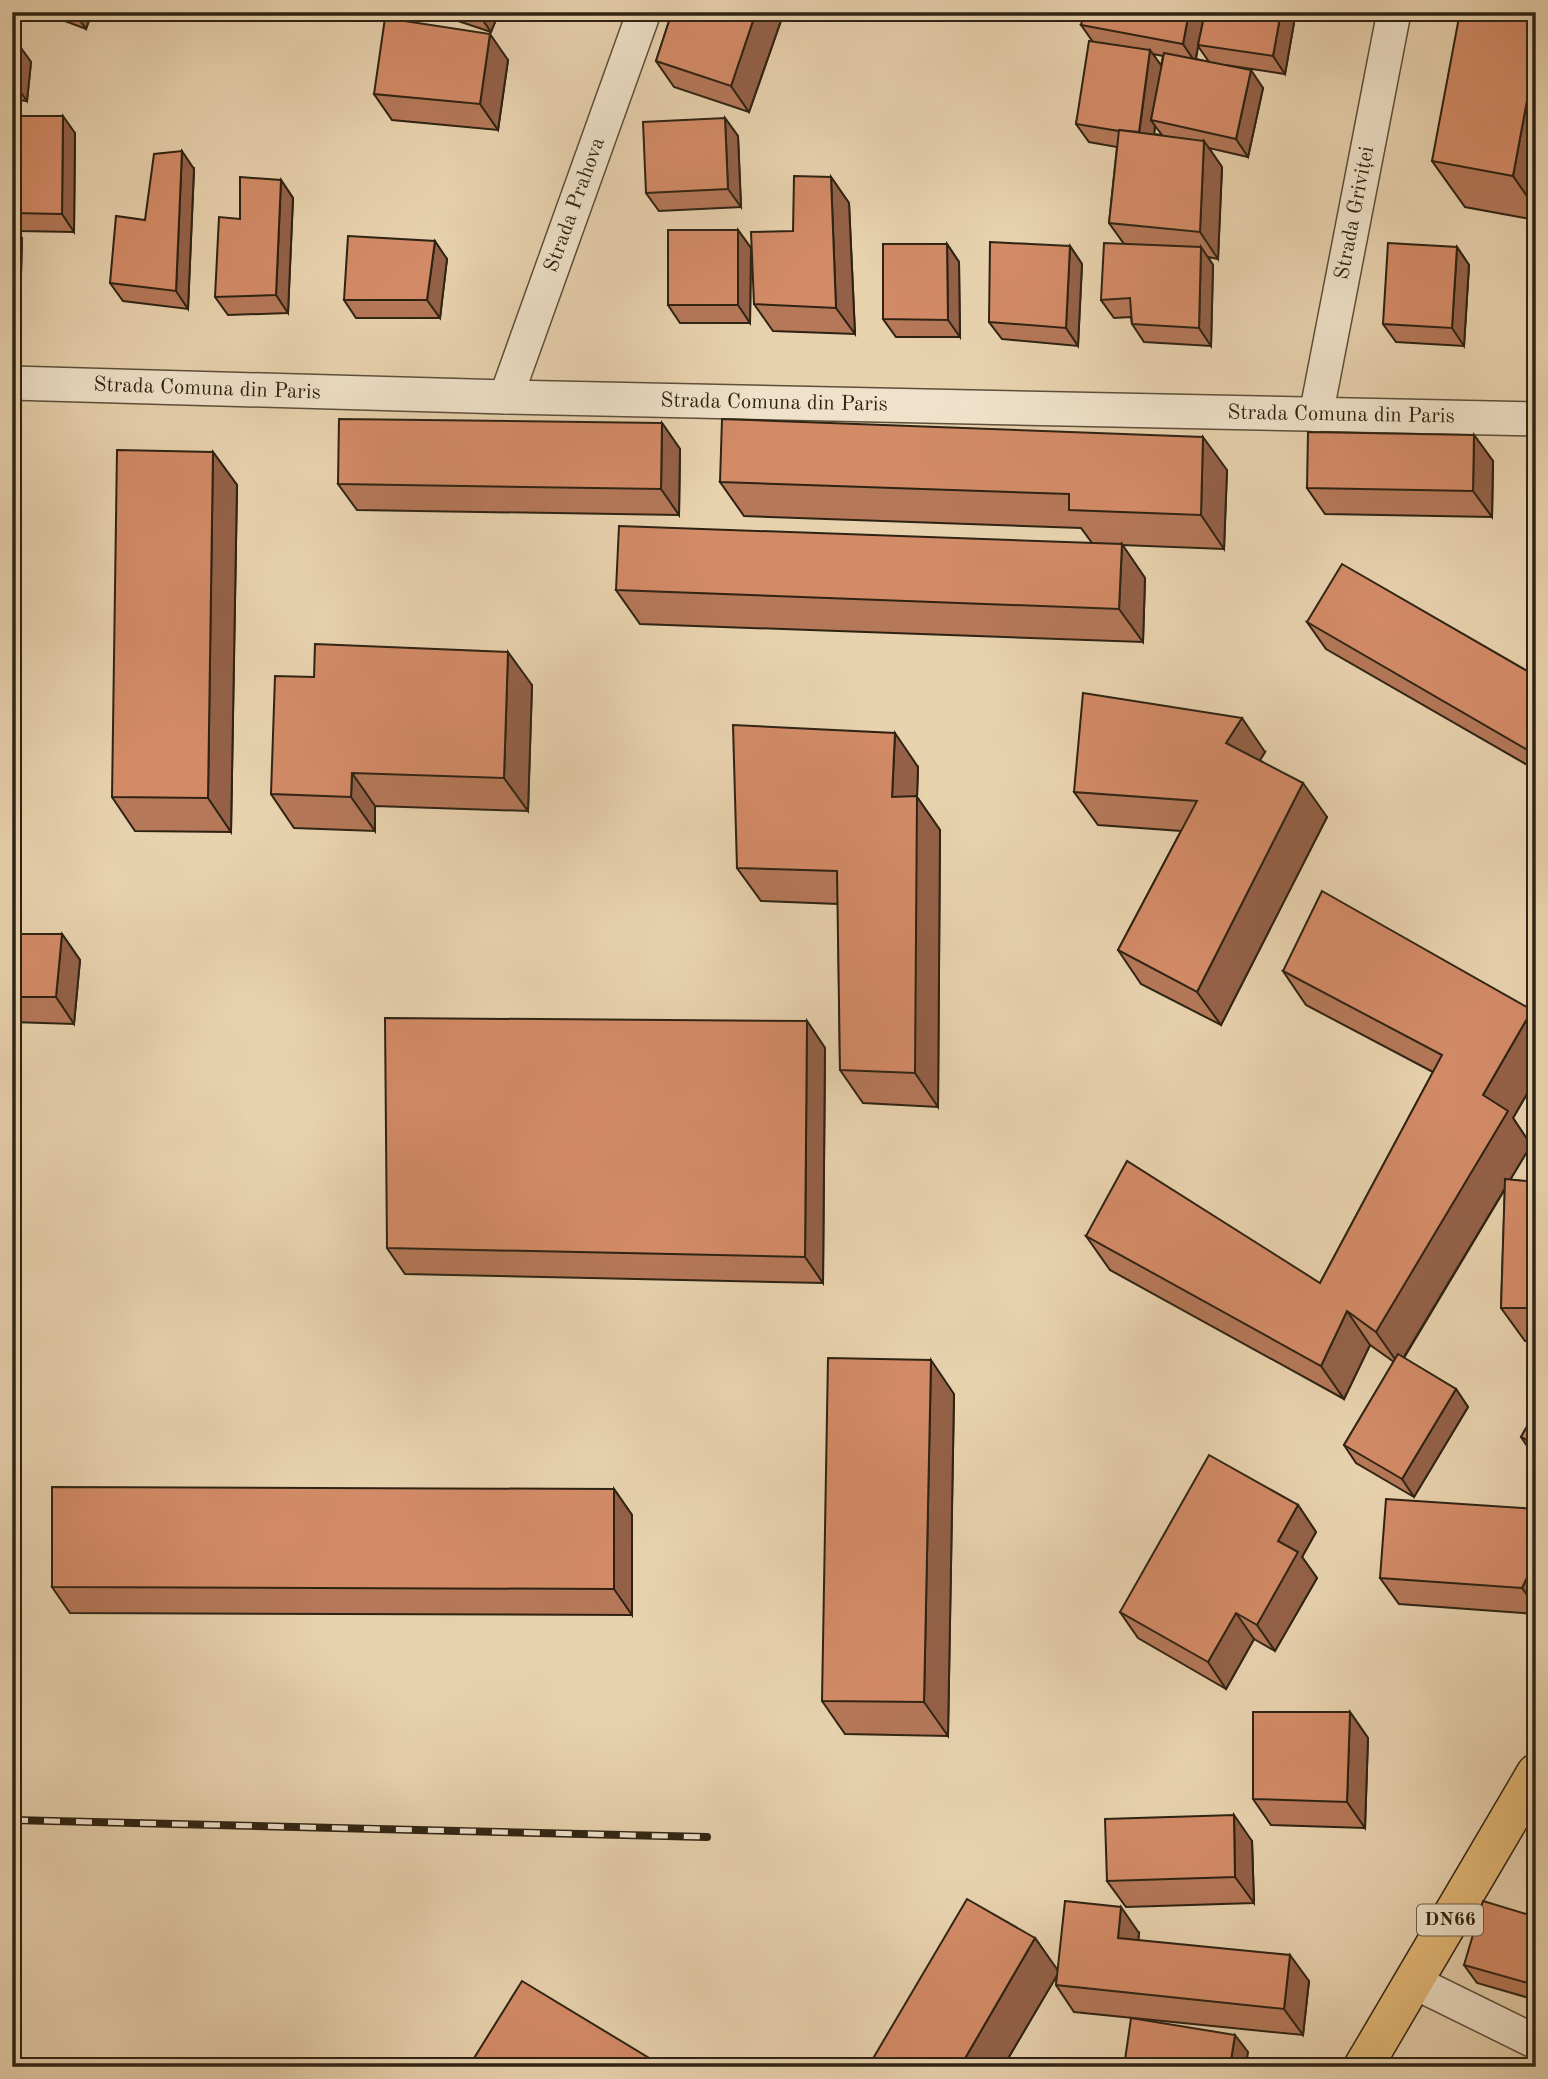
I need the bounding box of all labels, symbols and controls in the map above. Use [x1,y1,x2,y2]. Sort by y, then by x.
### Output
street label: Strada Prahova [541,135,609,275]
street label: Strada Griviței [1332,145,1379,282]
street label: Strada Comuna din Paris [93,375,321,403]
street label: Strada Comuna din Paris [660,391,888,415]
street label: Strada Comuna din Paris [1227,403,1455,427]
road number: DN66 [1417,1904,1483,1936]

